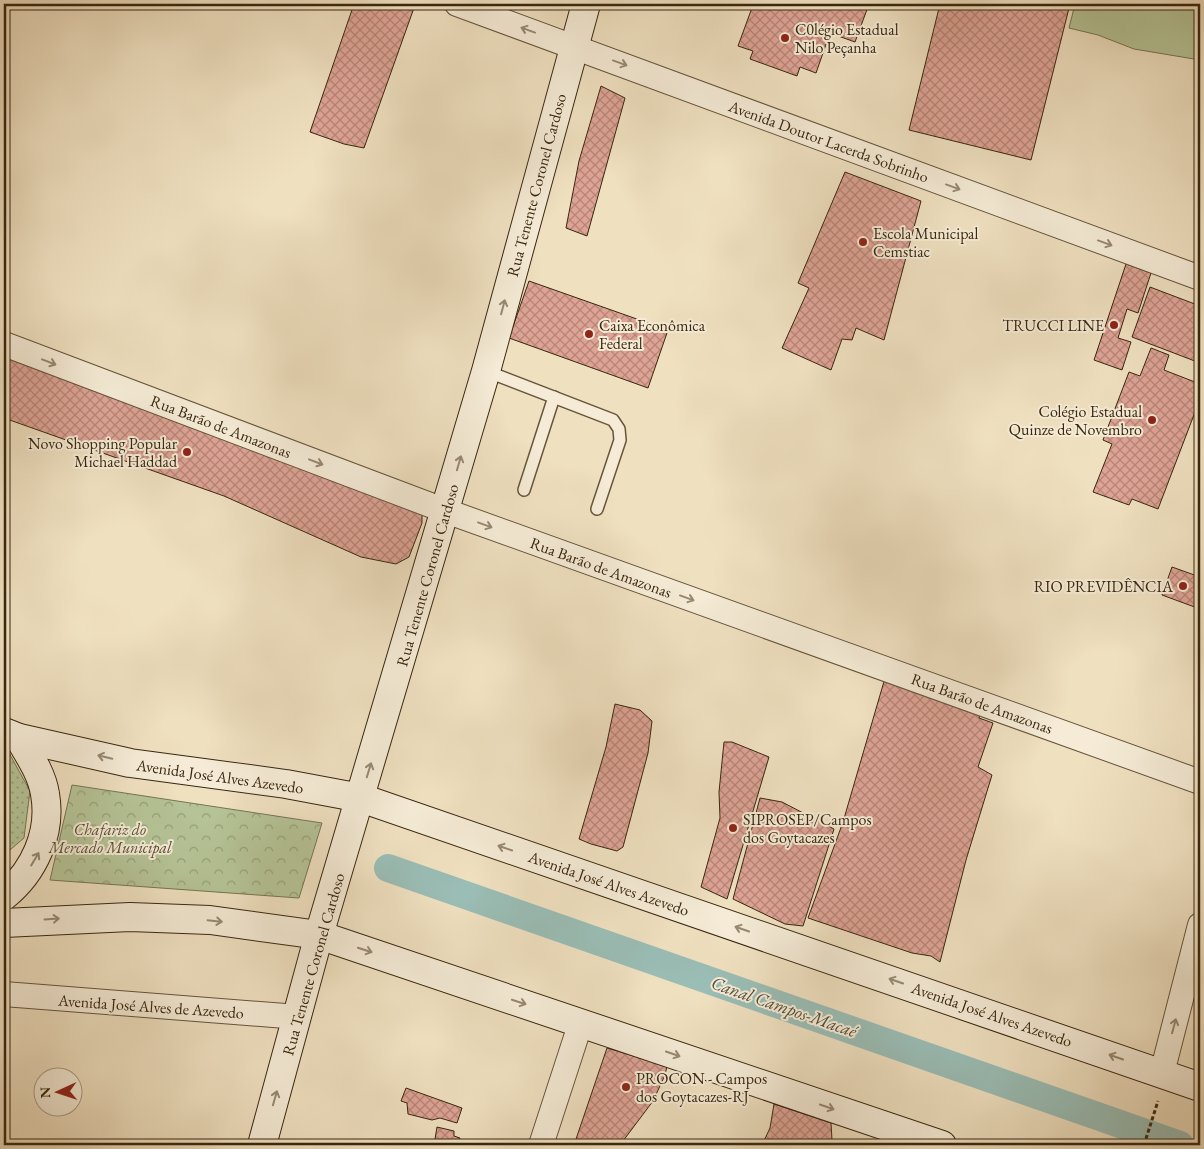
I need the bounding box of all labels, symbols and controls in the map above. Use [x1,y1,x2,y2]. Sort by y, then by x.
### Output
place label: C0légio Estadual Nilo Peçanha [795,19,899,58]
one-way arrow [521,25,537,34]
marker: C0légio Estadual Nilo Peçanha [779,32,791,44]
one-way arrow [612,59,627,68]
street label: Rua Tenente Coronel Cardoso [502,91,571,279]
street label: Avenida Doutor Lacerda Sobrinho [725,95,932,188]
one-way arrow [945,183,960,192]
place label: Escola Municipal Cemstiac [873,223,979,262]
marker: Escola Municipal Cemstiac [857,236,869,248]
one-way arrow [1097,239,1112,248]
one-way arrow [499,300,509,316]
place label: Caixa Econômica Federal [599,315,706,354]
place label: TRUCCI LINE [1002,315,1104,336]
marker: TRUCCI LINE [1108,319,1120,331]
marker: Caixa Econômica Federal [583,328,595,340]
one-way arrow [41,358,57,367]
street label: Rua Barão de Amazonas [147,390,294,463]
place label: Colégio Estadual Quinze de Novembro [1009,401,1142,440]
marker: Colégio Estadual Quinze de Novembro [1146,414,1158,426]
place label: Novo Shopping Popular Michael Haddad [28,433,178,472]
marker: Novo Shopping Popular Michael Haddad [181,446,193,458]
one-way arrow [455,456,465,472]
one-way arrow [308,458,323,467]
street label: Rua Tenente Coronel Cardoso [391,481,464,669]
one-way arrow [476,521,492,530]
street label: Rua Barão de Amazonas [527,532,674,603]
place label: RIO PREVIDÊNCIA [1034,576,1174,597]
marker: RIO PREVIDÊNCIA [1177,580,1189,592]
one-way arrow [679,594,694,603]
street label: Rua Barão de Amazonas [908,668,1055,739]
one-way arrow [98,752,114,761]
street label: Avenida José Alves Azevedo [134,754,305,799]
one-way arrow [364,763,374,779]
place label: SIPROSEP/Campos dos Goytacazes [743,809,872,848]
park label: Chafariz do Mercado Municipal [48,819,172,858]
marker: SIPROSEP/Campos dos Goytacazes [727,822,739,834]
one-way arrow [498,843,514,852]
street label: Avenida José Alves Azevedo [525,846,692,921]
one-way arrow [30,853,40,867]
street label: Rua Tenente Coronel Cardoso [277,870,350,1058]
one-way arrow [44,915,60,924]
one-way arrow [206,916,222,926]
one-way arrow [735,924,750,933]
one-way arrow [357,946,373,956]
water label: Canal Campos-Macaé [708,971,862,1044]
one-way arrow [888,976,904,986]
street label: Avenida José Alves Azevedo [908,977,1075,1052]
street label: Avenida José Alves de Azevedo [56,989,245,1023]
one-way arrow [511,997,527,1007]
one-way arrow [1170,1018,1179,1034]
one-way arrow [665,1050,680,1059]
one-way arrow [1108,1052,1124,1061]
north arrow [32,1066,82,1116]
place label: PROCON - Campos dos Goytacazes-RJ [636,1068,767,1107]
marker: PROCON - Campos dos Goytacazes-RJ [620,1081,632,1093]
text: N [36,1086,54,1099]
one-way arrow [271,1091,280,1107]
one-way arrow [818,1103,834,1112]

